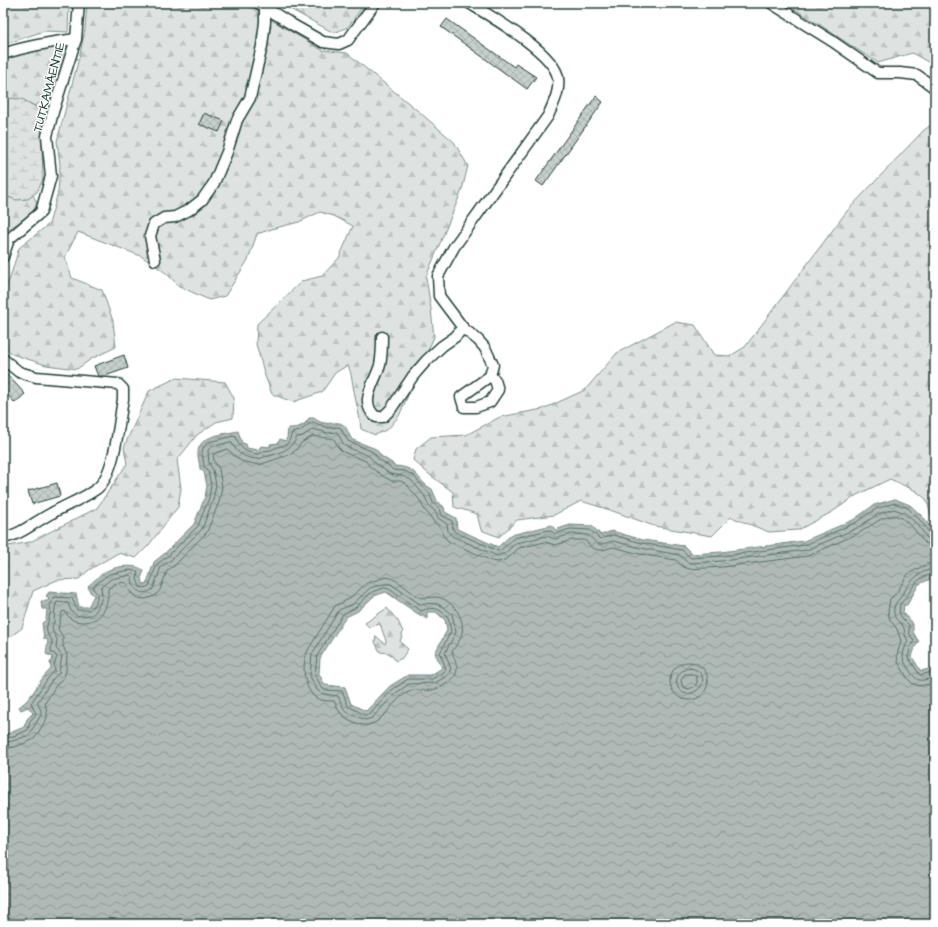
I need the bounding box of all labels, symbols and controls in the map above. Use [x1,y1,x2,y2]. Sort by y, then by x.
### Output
street label: TUTKAMÄENTIE [28,40,70,134]

